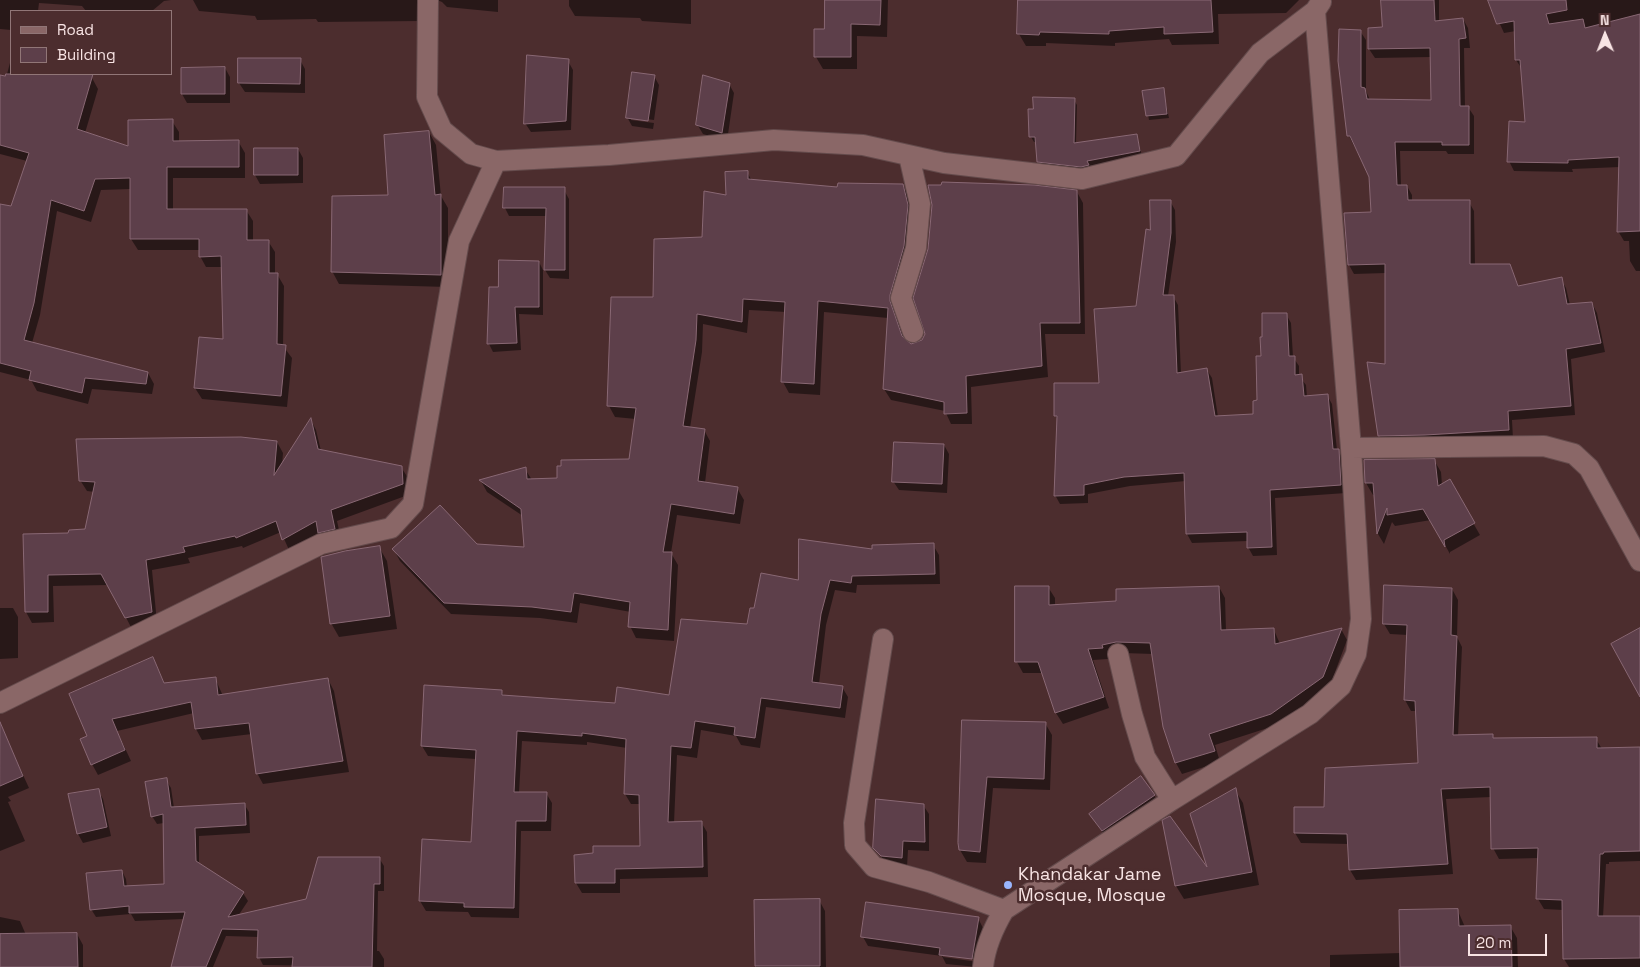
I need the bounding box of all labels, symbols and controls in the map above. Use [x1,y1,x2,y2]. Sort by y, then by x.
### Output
legend [10,10,172,75]
north arrow [1580,10,1630,60]
text: N [1600,11,1610,29]
text: Road [57,20,94,39]
text: Building [57,45,116,64]
place label: Khandakar Jame Mosque, Mosque [1018,864,1166,906]
marker: Khandakar Jame Mosque, Mosque [1002,879,1014,891]
scale bar [1470,924,1549,956]
text: 20 m [1476,933,1511,952]

